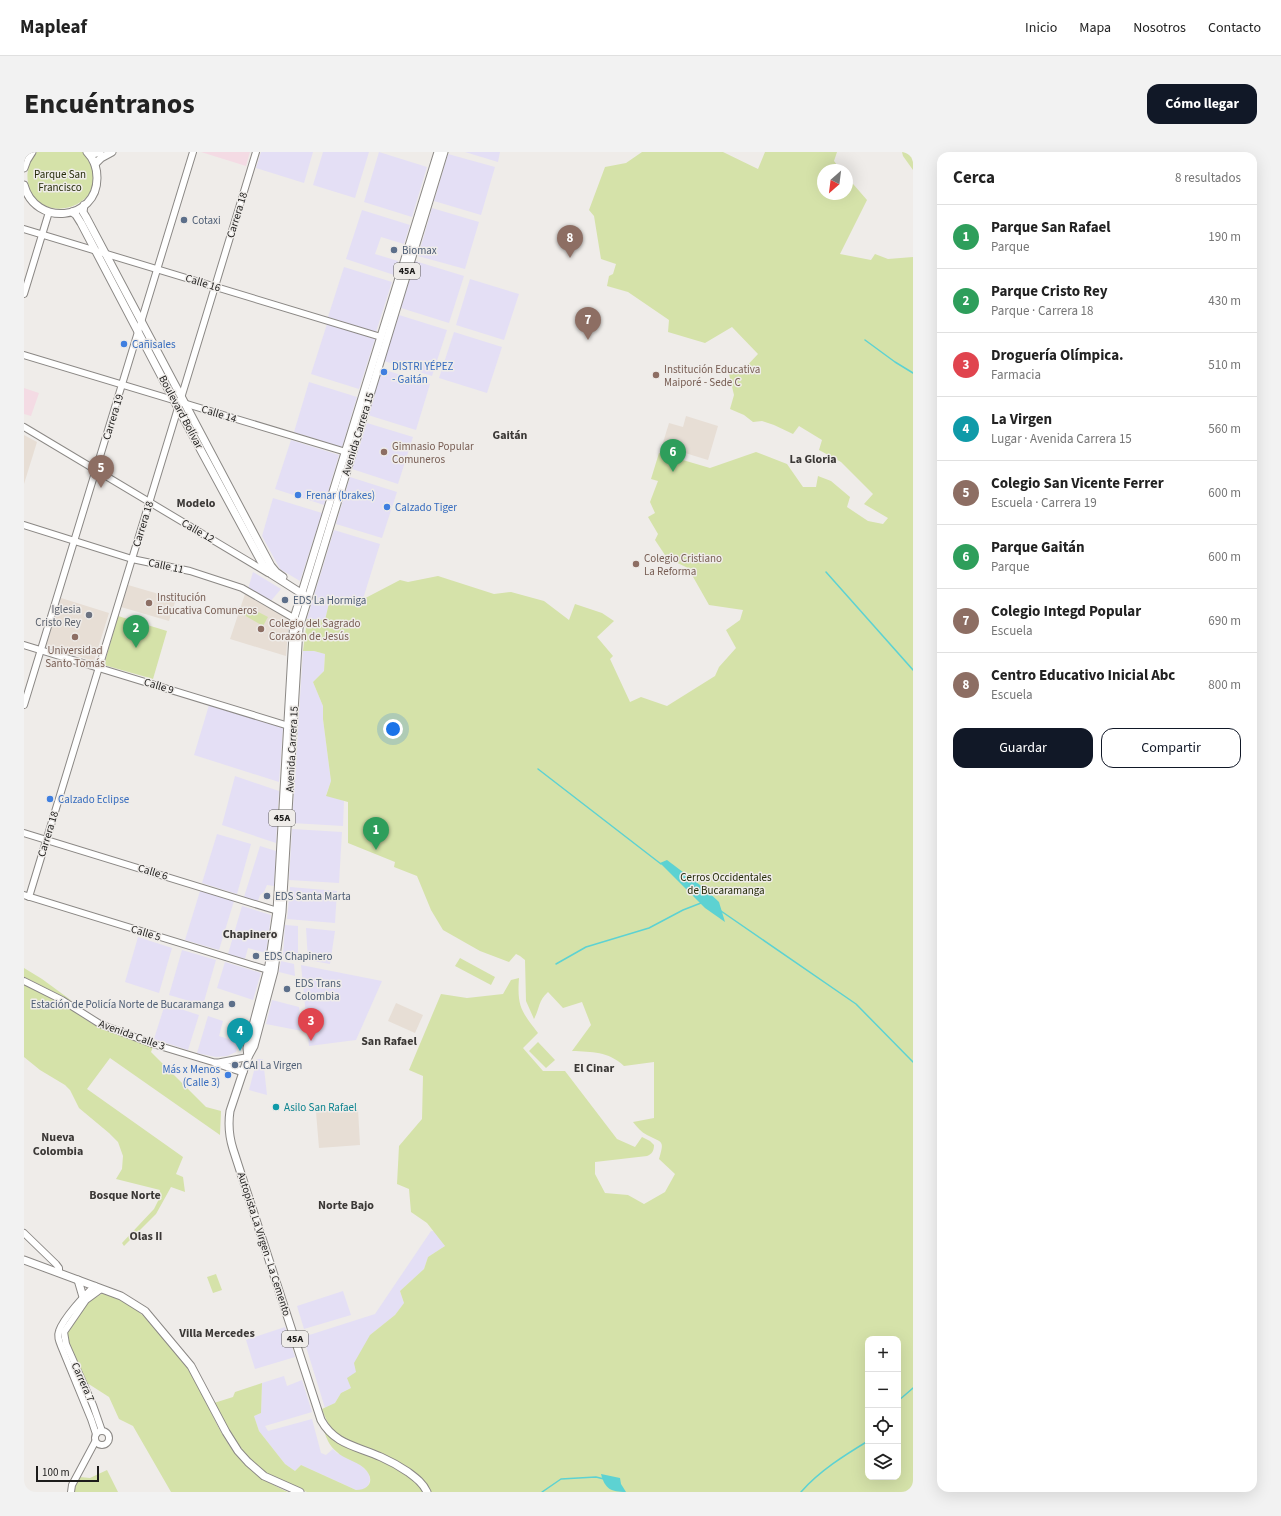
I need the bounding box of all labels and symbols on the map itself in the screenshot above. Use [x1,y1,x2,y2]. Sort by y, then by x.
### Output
north arrow [817,164,853,200]
park label: Parque San Francisco [34,167,86,195]
street label: Carrera 18 [223,190,251,240]
place label: Cotaxi [192,213,221,228]
marker: Cotaxi [179,215,189,225]
pin: 8 [557,225,583,258]
place label: Biomax [402,243,437,258]
marker: Biomax [389,245,399,255]
road number: 45A [394,263,420,279]
street label: Calle 16 [184,271,223,296]
pin: 7 [575,307,601,340]
place label: Cañisales [132,337,176,352]
marker: Cañisales [119,339,129,349]
place label: DISTRI YÉPEZ - Gaitán [392,359,454,387]
place label: Institución Educativa Maiporé - Sede C [664,362,760,390]
marker: DISTRI YÉPEZ - Gaitán [379,367,389,377]
marker: Institución Educativa Maiporé - Sede C [651,370,661,380]
street label: Boulevard Bolívar [155,373,207,452]
street label: Avenida Carrera 15 [338,391,378,477]
street label: Carrera 19 [99,392,127,442]
street label: Calle 14 [200,402,239,427]
district label: Gaitán [493,427,528,444]
place label: Gimnasio Popular Comuneros [392,439,474,467]
pin: 6 [660,439,686,472]
marker: Gimnasio Popular Comuneros [379,447,389,457]
district label: La Gloria [789,451,837,468]
pin: 5 [88,455,114,488]
place label: Frenar (brakes) [306,488,375,503]
marker: Frenar (brakes) [293,490,303,500]
district label: Modelo [177,495,216,512]
street label: Carrera 18 [129,499,157,549]
place label: Calzado Tiger [395,500,457,515]
marker: Calzado Tiger [382,502,392,512]
street label: Calle 12 [179,515,217,547]
place label: Colegio Cristiano La Reforma [644,551,722,579]
street label: Calle 11 [147,555,185,577]
marker: Colegio Cristiano La Reforma [631,559,641,569]
place label: Institución Educativa Comuneros [157,590,258,618]
place label: EDS La Hormiga [293,593,366,608]
marker: EDS La Hormiga [280,595,290,605]
marker: Institución Educativa Comuneros [144,598,154,608]
place label: Iglesia Cristo Rey [35,602,81,630]
marker: Iglesia Cristo Rey [84,610,94,620]
pin: 2 [123,615,149,648]
place label: Colegio del Sagrado Corazón de Jesús [269,616,361,644]
marker: Colegio del Sagrado Corazón de Jesús [256,624,266,634]
marker: Universidad Santo Tomás [70,632,80,642]
place label: Universidad Santo Tomás [45,643,105,671]
street label: Calle 9 [142,674,176,698]
street label: Avenida Carrera 15 [282,706,302,792]
your location [383,719,403,739]
place label: Calzado Eclipse [58,792,130,807]
marker: Calzado Eclipse [45,794,55,804]
street label: Carrera 18 [34,809,62,859]
road number: 45A [269,810,295,826]
pin: 1 [363,817,389,850]
street label: Calle 6 [136,860,170,884]
park label: Cerros Occidentales de Bucaramanga [680,870,772,898]
place label: EDS Santa Marta [275,889,351,904]
marker: EDS Santa Marta [262,891,272,901]
street label: Calle 5 [129,921,163,945]
district label: Chapinero [223,926,278,943]
place label: EDS Chapinero [264,949,332,964]
marker: EDS Chapinero [251,951,261,961]
place label: EDS Trans Colombia [295,976,341,1004]
marker: EDS Trans Colombia [282,984,292,994]
place label: Estación de Policía Norte de Bucaramanga [31,997,224,1012]
marker: Estación de Policía Norte de Bucaramanga [227,999,237,1009]
pin: 3 [298,1008,324,1041]
street label: Avenida Calle 3 [97,1016,167,1054]
pin: 4 [227,1018,253,1051]
district label: San Rafael [361,1033,417,1050]
place label: CAI La Virgen [243,1058,302,1073]
marker: CAI La Virgen [230,1060,240,1070]
district label: El Cinar [574,1060,615,1077]
place label: Más x Menos (Calle 3) [163,1062,220,1090]
marker: Más x Menos (Calle 3) [223,1070,233,1080]
place label: Asilo San Rafael [284,1100,357,1115]
marker: Asilo San Rafael [271,1102,281,1112]
district label: Nueva Colombia [33,1129,83,1160]
street label: Autopista La Virgen - La Cemento [234,1170,294,1318]
district label: Bosque Norte [89,1187,161,1204]
district label: Norte Bajo [318,1197,374,1214]
district label: Olas II [130,1228,162,1245]
district label: Villa Mercedes [178,1325,255,1342]
road number: 45A [282,1331,308,1347]
street label: Carrera 7 [68,1360,98,1404]
scale bar [36,1464,99,1483]

